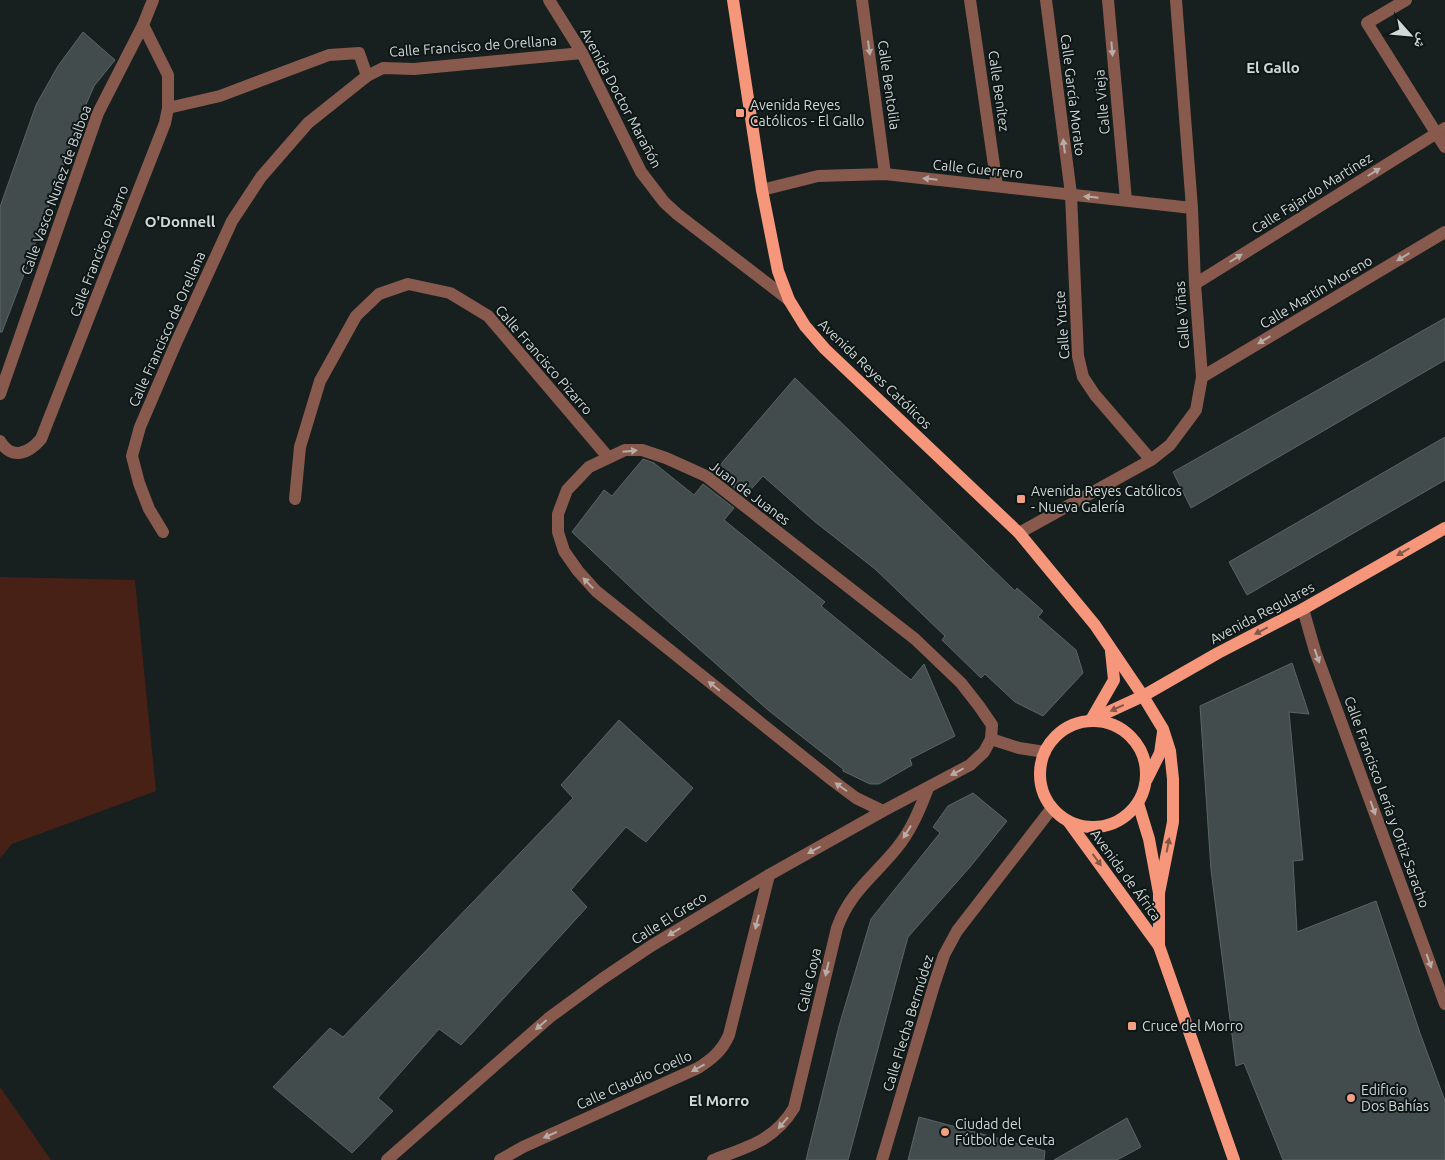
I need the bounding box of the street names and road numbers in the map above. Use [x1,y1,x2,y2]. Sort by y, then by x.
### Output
street label: Avenida Doctor Marañón [577,25,665,171]
street label: Calle Francisco de Orellana [389,32,557,60]
street label: Calle García Morato [1058,33,1088,157]
street label: Calle Bentolila [875,39,903,131]
street label: Calle Benítez [985,49,1013,133]
street label: Calle Vieja [1091,69,1113,135]
street label: Calle Vasco Nuñez de Balboa [18,103,94,277]
street label: Calle Fajardo Martínez [1249,149,1375,237]
street label: Calle Guerrero [932,156,1024,182]
street label: Calle Francisco Pizarro [66,183,132,319]
street label: Calle Francisco de Orellana [125,249,209,409]
street label: Calle Martín Moreno [1257,252,1375,332]
street label: Calle Viñas [1172,280,1192,350]
street label: Calle Yuste [1052,290,1072,360]
street label: Calle Francisco Pizarro [492,302,596,418]
street label: Avenida Reyes Católicos [815,316,935,432]
street label: Juan de Juanes [707,458,793,528]
street label: Avenida Regulares [1207,579,1317,647]
street label: Calle Francisco Lería y Ortiz Saracho [1341,694,1433,910]
street label: Avenida de África [1087,825,1165,924]
street label: Calle El Greco [628,888,710,948]
street label: Calle Goya [794,946,824,1014]
street label: Calle Flecha Bermúdez [880,953,936,1093]
street label: Calle Claudio Coello [574,1047,694,1113]

